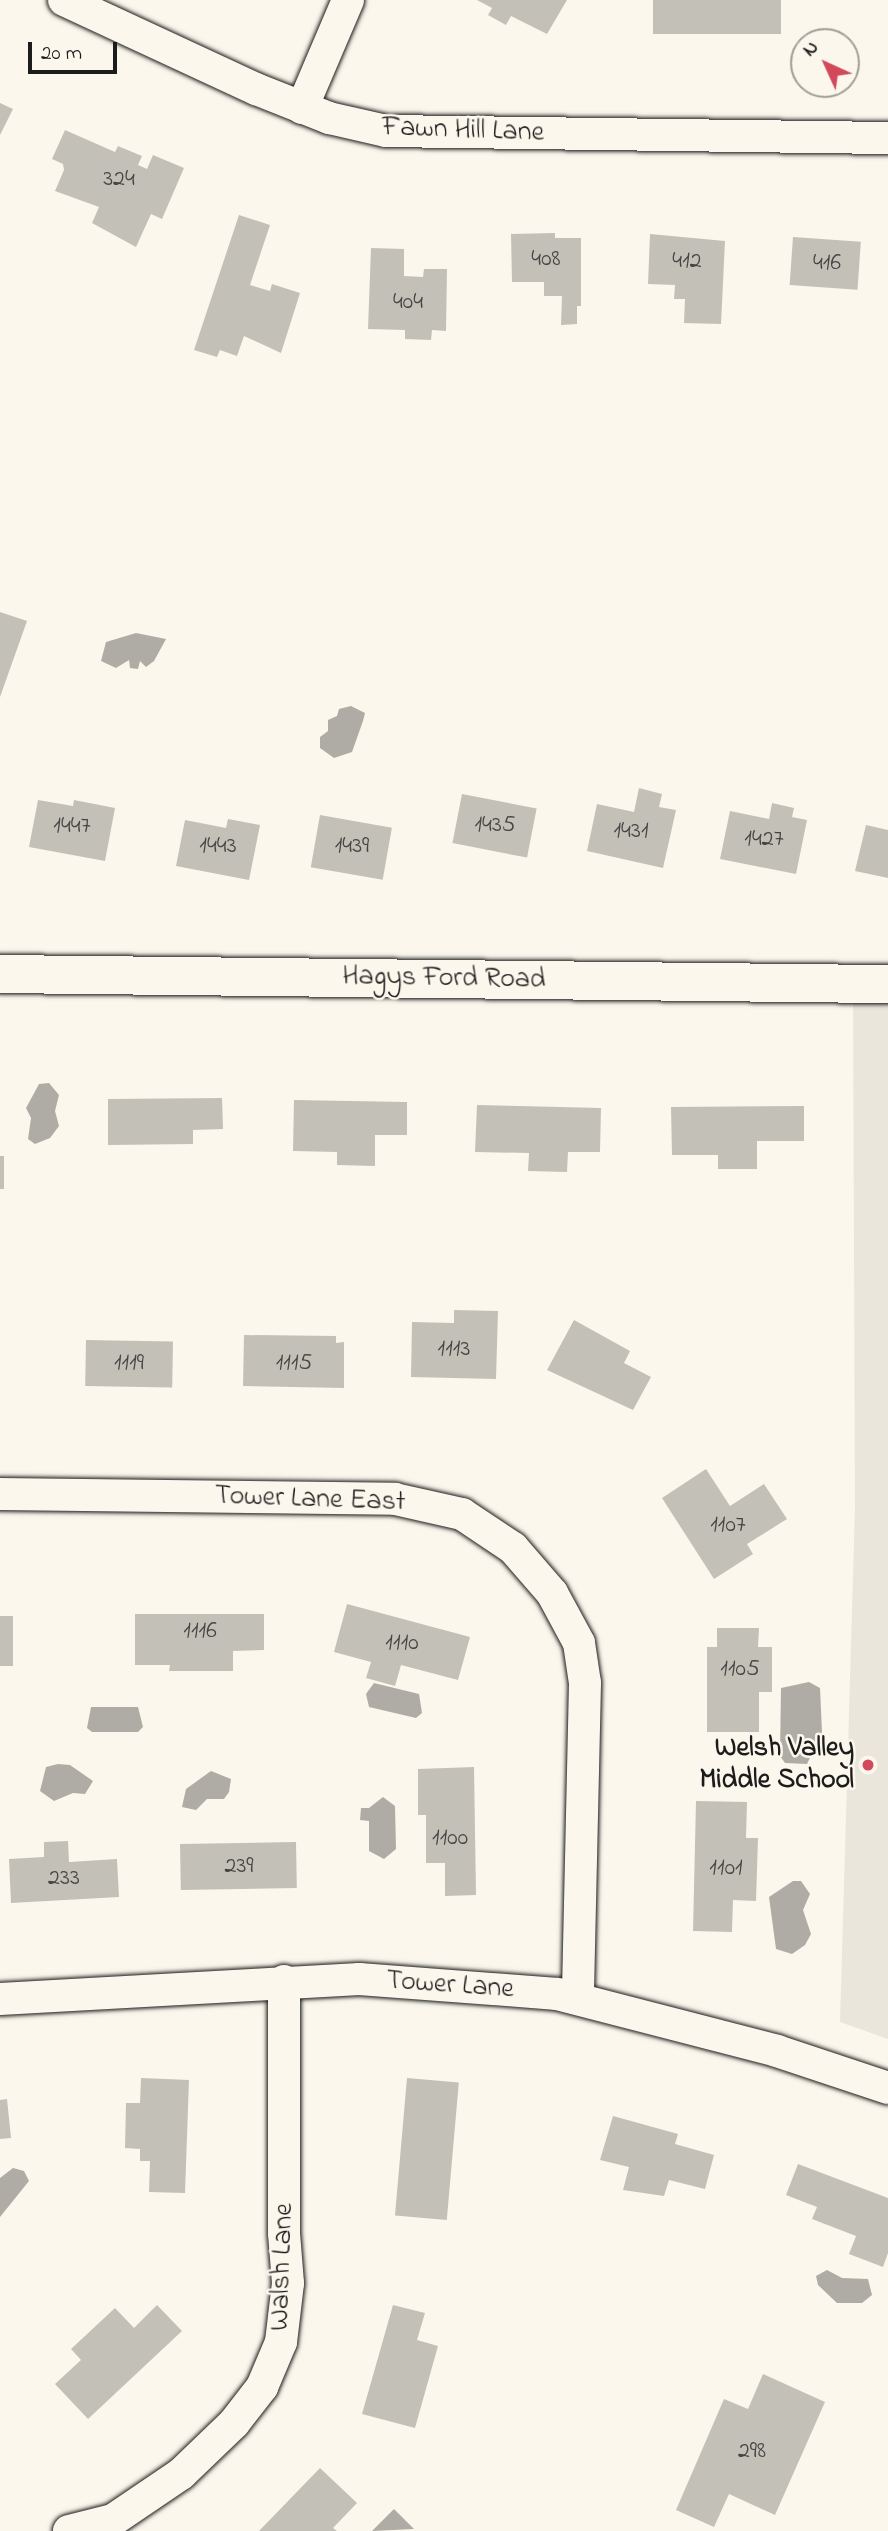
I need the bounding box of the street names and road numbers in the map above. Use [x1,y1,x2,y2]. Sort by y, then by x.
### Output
street label: Fawn Hill Lane [381,111,545,151]
street label: Hagys Ford Road [342,960,546,998]
street label: Tower Lane East [214,1480,406,1520]
street label: Tower Lane [385,1965,515,2007]
street label: Walsh Lane [264,2203,302,2331]

